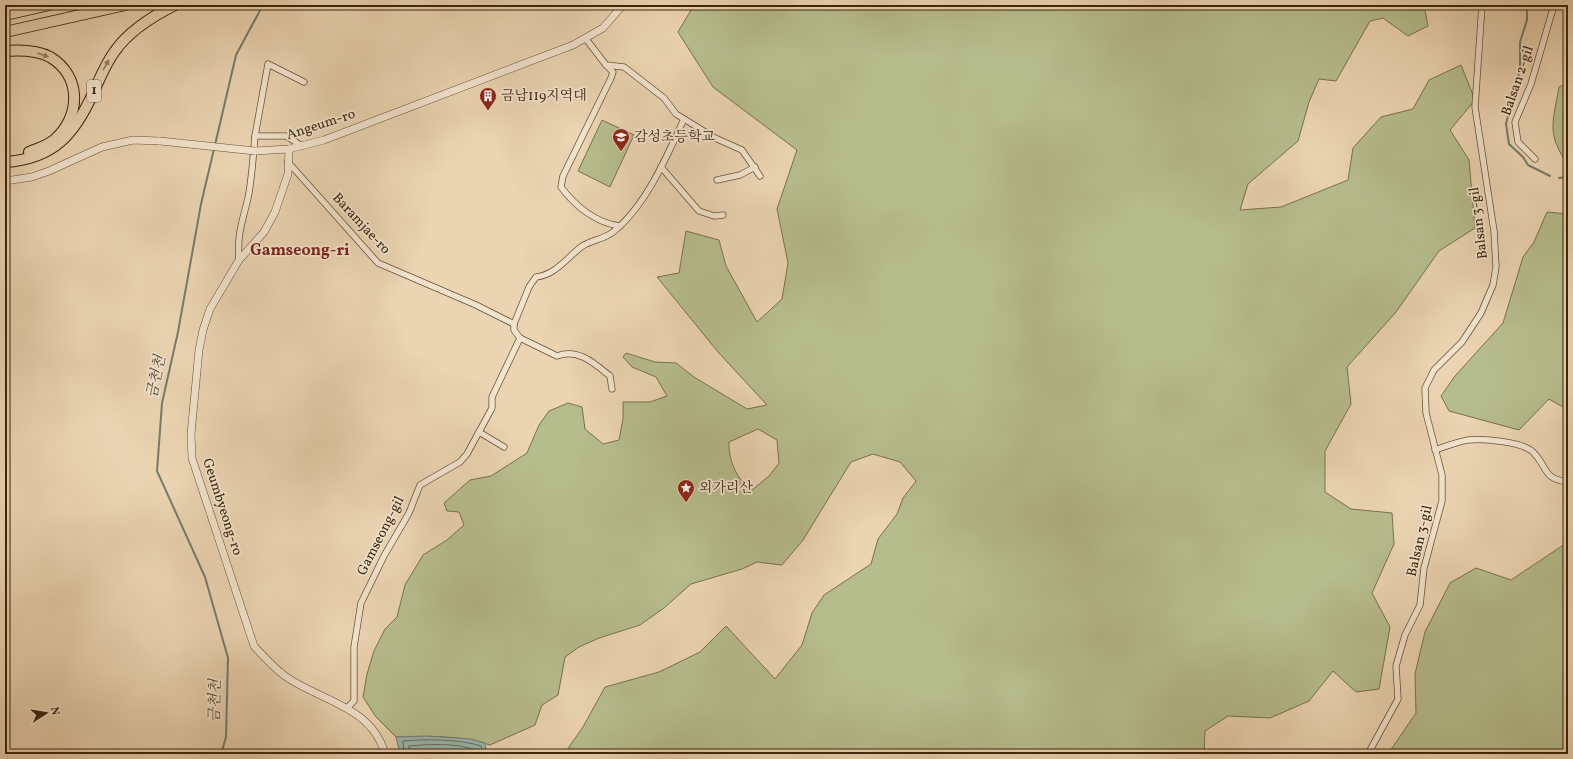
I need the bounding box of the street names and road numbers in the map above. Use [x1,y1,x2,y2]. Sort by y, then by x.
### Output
street label: Balsan 2-gil [1497,43,1539,119]
road number: 1 [87,80,101,102]
street label: Angeum-ro [284,105,358,145]
street label: Balsan 3-gil [1465,186,1493,260]
street label: Baramjae-ro [328,189,394,259]
street label: Geumbyeong-ro [197,456,247,558]
street label: Gamseong-gil [353,493,409,579]
street label: Balsan 3-gil [1403,503,1437,579]

